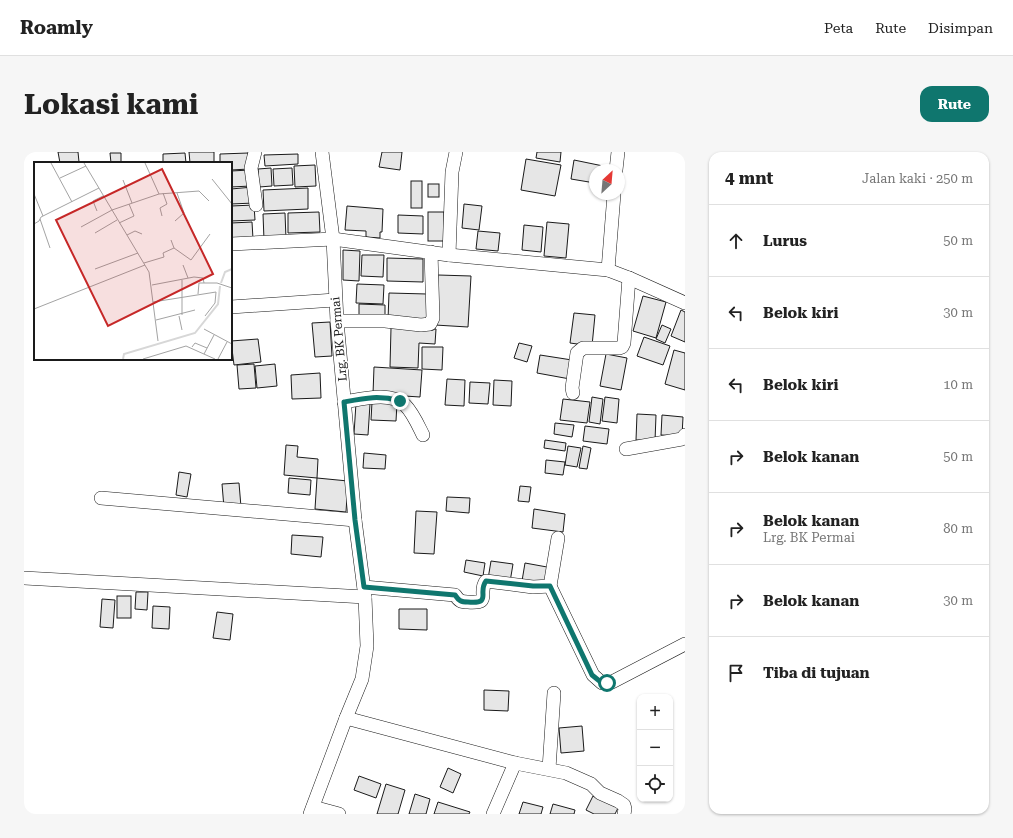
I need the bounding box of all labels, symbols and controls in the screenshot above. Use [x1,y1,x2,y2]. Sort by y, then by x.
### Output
text: Roamly [20,16,93,39]
text: Peta [824,20,853,36]
text: Rute [875,20,906,36]
text: Disimpan [928,20,993,36]
button: Rute [920,86,989,122]
text: Lokasi kami [24,88,198,121]
inset map [34,162,232,360]
north arrow [589,164,625,200]
text: 4 mnt [725,168,774,188]
text: Jalan kaki · 250 m [862,171,973,186]
icon: ahead [725,230,747,252]
text: Lurus [763,232,807,250]
text: 50 m [943,233,973,248]
street label: Lrg. BK Permai [328,296,350,382]
icon: left [725,302,747,324]
text: Belok kiri [763,304,839,322]
text: 30 m [943,305,973,320]
icon: left [725,374,747,396]
text: Belok kiri [763,376,839,394]
text: 10 m [943,377,973,392]
route end [391,392,409,410]
icon: right [725,446,747,468]
text: Belok kanan [763,448,859,466]
text: 50 m [943,449,973,464]
text: Belok kanan [763,512,859,530]
icon: right [725,518,747,540]
text: 80 m [943,521,973,536]
text: Lrg. BK Permai [763,530,855,545]
icon: right [725,590,747,612]
text: Belok kanan [763,592,859,610]
text: 30 m [943,593,973,608]
icon: arrive [725,662,747,684]
text: Tiba di tujuan [763,664,870,682]
route start [598,674,616,692]
map controls [637,694,673,802]
button: + [637,694,673,730]
button: − [637,730,673,766]
button: locate [637,766,673,802]

